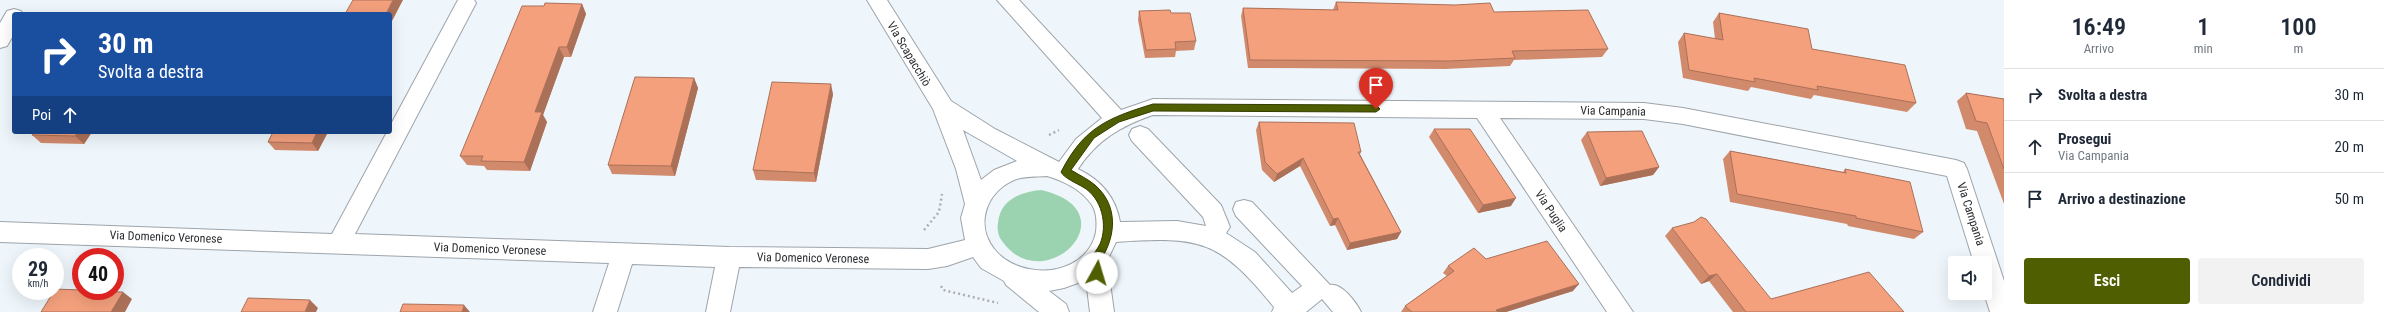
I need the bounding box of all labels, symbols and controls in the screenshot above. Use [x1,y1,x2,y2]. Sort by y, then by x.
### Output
text: 16:49 [2072,13,2126,41]
text: 1 [2197,13,2209,41]
text: 100 [2280,13,2316,41]
street label: Via Scapacchiò [884,19,934,89]
text: 30 m [98,27,154,60]
icon: right [32,28,84,80]
text: Arrivo [2084,41,2114,56]
text: min [2194,41,2213,56]
text: m [2293,41,2303,56]
text: Svolta a destra [98,61,204,82]
pin [1359,68,1393,109]
icon: arrive [1365,74,1387,96]
icon: right [2024,84,2046,106]
text: Svolta a destra [2058,86,2147,104]
text: 30 m [2334,86,2364,104]
street label: Via Campania [1580,103,1646,119]
icon: ahead [59,104,81,126]
text: Poi [32,106,51,124]
text: Prosegui [2058,130,2111,148]
icon: ahead [2024,136,2046,158]
text: 20 m [2334,138,2364,156]
text: Via Campania [2058,148,2129,163]
street label: Via Campania [1954,181,1988,248]
street label: Via Puglia [1532,187,1570,235]
icon: arrive [2024,188,2046,210]
text: Arrivo a destinazione [2058,190,2186,208]
text: 50 m [2334,190,2364,208]
street label: Via Domenico Veronese [109,228,223,246]
street label: Via Domenico Veronese [433,240,547,258]
speed limit sign: 40 [72,248,124,300]
street label: Via Domenico Veronese [757,250,870,266]
position arrow [1076,252,1118,294]
map controls [1948,256,1992,300]
button: sound [1948,256,1992,300]
text: 29 [28,257,48,281]
button: Esci [2024,258,2190,304]
button: Condividi [2198,258,2364,304]
text: km/h [28,278,48,289]

